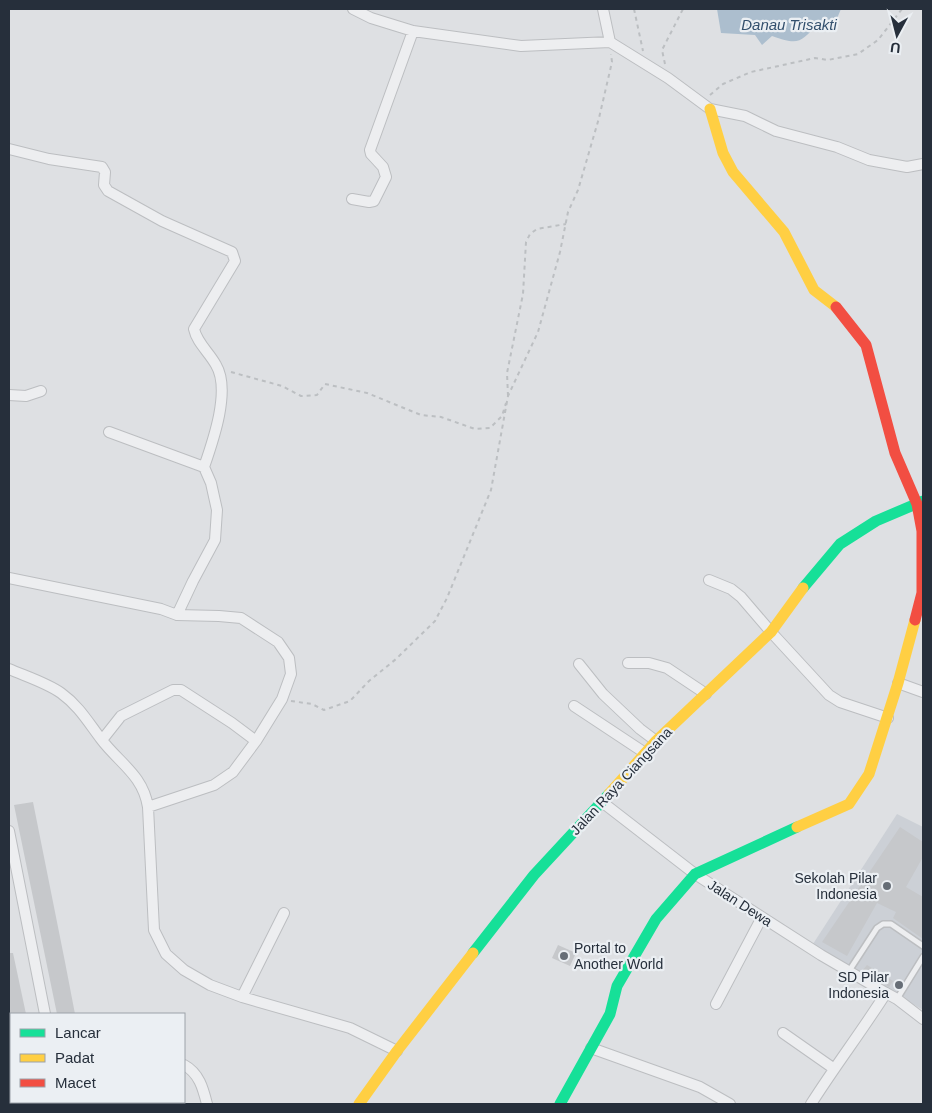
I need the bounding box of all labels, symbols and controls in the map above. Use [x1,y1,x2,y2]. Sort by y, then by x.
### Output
north arrow [872,10,922,60]
water label: Danau Trisakti [741,16,837,33]
text: U [889,39,901,56]
street label: Jalan Raya Ciangsana [567,724,675,838]
place label: Sekolah Pilar Indonesia [795,870,877,902]
street label: Jalan Dewa [705,876,775,930]
marker: Sekolah Pilar Indonesia [881,880,893,892]
place label: Portal to Another World [574,940,663,972]
marker: Portal to Another World [558,950,570,962]
place label: SD Pilar Indonesia [828,969,889,1001]
marker: SD Pilar Indonesia [893,979,905,991]
legend [10,1013,185,1103]
text: Lancar [55,1024,101,1041]
text: Padat [55,1049,95,1066]
text: Macet [55,1074,97,1091]

